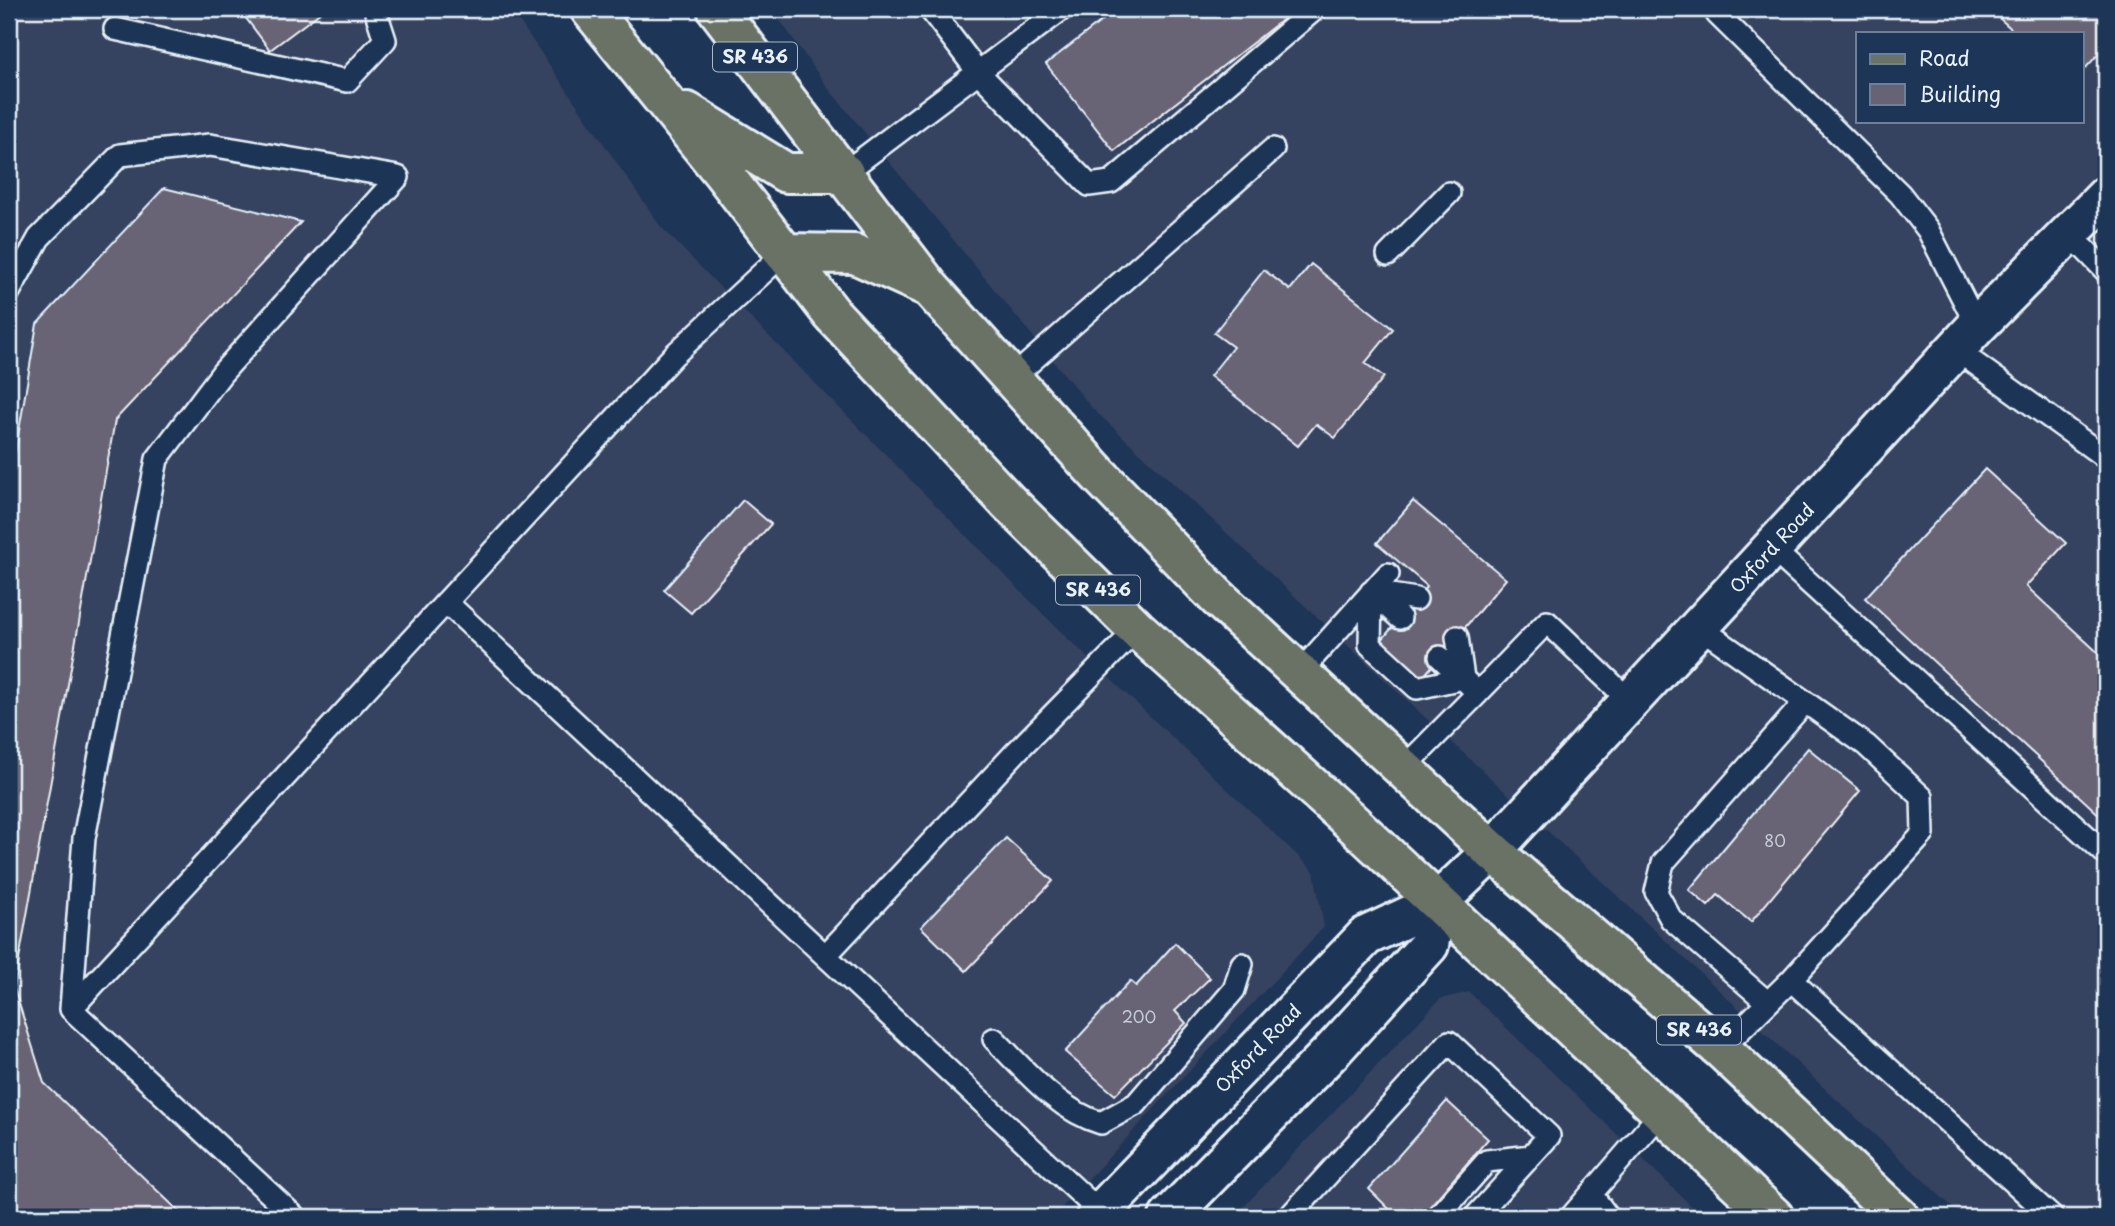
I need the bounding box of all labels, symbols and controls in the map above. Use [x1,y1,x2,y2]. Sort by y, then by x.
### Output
legend [1856,32,2084,122]
text: Road [1919,41,1970,73]
road number: SR 436 [713,42,797,72]
text: Building [1919,77,2001,109]
street label: Oxford Road [1722,496,1820,599]
road number: SR 436 [1056,576,1140,604]
house number: 80 [1764,828,1786,852]
street label: Oxford Road [1208,997,1307,1098]
house number: 200 [1122,1004,1156,1028]
road number: SR 436 [1657,1015,1741,1044]

